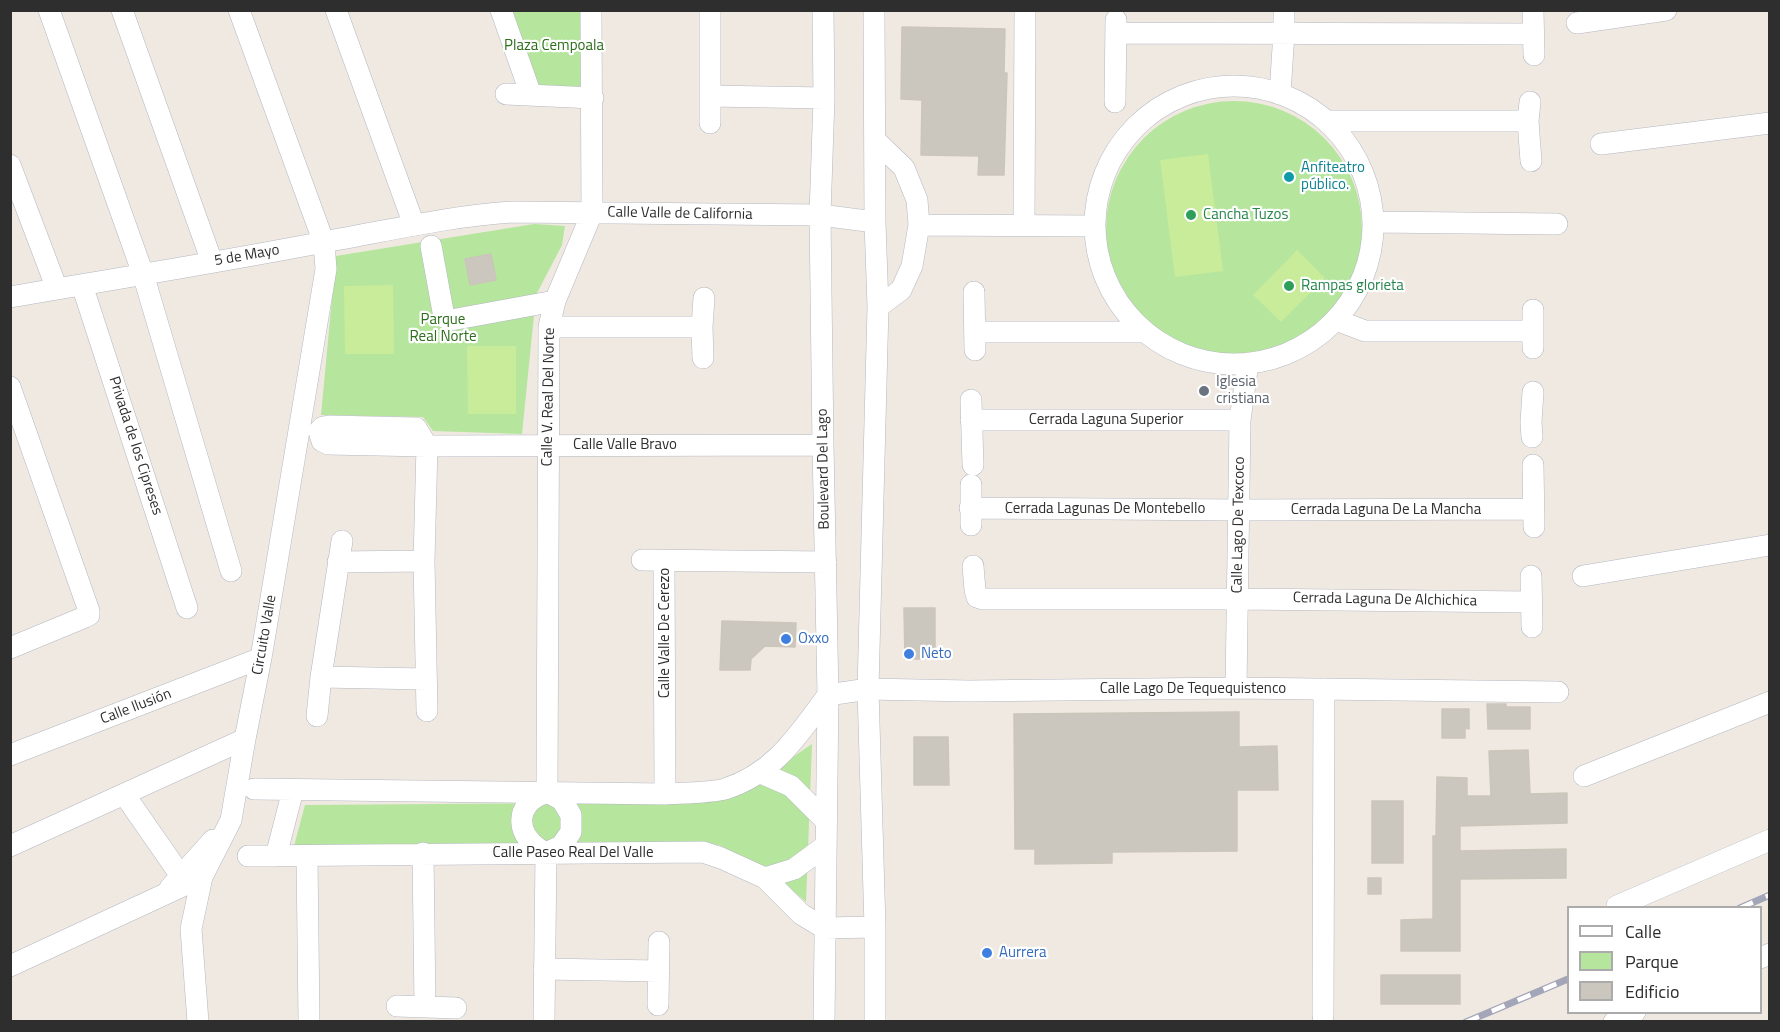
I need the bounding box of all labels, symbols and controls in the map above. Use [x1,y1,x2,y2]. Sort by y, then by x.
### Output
park label: Plaza Cempoala [504,37,604,55]
place label: Anfiteatro público. [1301,159,1365,194]
marker: Anfiteatro público. [1282,170,1296,184]
street label: Calle Valle de California [607,204,753,224]
place label: Cancha Tuzos [1203,206,1288,224]
marker: Cancha Tuzos [1184,208,1198,222]
street label: 5 de Mayo [213,241,281,271]
place label: Rampas glorieta [1301,277,1404,295]
marker: Rampas glorieta [1282,279,1296,293]
park label: Parque Real Norte [410,311,476,346]
street label: Calle V. Real Del Norte [539,327,559,467]
place label: Iglesia cristiana [1216,373,1270,408]
street label: Privada de los Cipreses [104,374,166,518]
marker: Iglesia cristiana [1197,384,1211,398]
street label: Boulevard Del Lago [814,408,834,530]
street label: Cerrada Laguna Superior [1029,411,1183,429]
street label: Calle Valle Bravo [573,436,677,454]
street label: Calle Lago De Texcoco [1229,456,1249,594]
street label: Cerrada Lagunas De Montebello [1005,500,1205,518]
street label: Cerrada Laguna De La Mancha [1291,501,1481,519]
street label: Calle Valle De Cerezo [656,568,674,698]
street label: Cerrada Laguna De Alchichica [1293,589,1477,611]
street label: Circuito Valle [249,594,281,676]
place label: Oxxo [798,630,829,648]
marker: Oxxo [779,632,793,646]
place label: Neto [921,645,952,663]
marker: Neto [902,647,916,661]
street label: Calle Lago De Tequequistenco [1100,680,1286,698]
street label: Calle Ilusión [98,685,174,729]
street label: Calle Paseo Real Del Valle [493,844,653,862]
legend [1567,906,1762,1014]
text: Calle [1625,918,1661,945]
place label: Aurrera [999,944,1046,962]
marker: Aurrera [980,946,994,960]
text: Parque [1625,948,1679,975]
text: Edificio [1625,978,1679,1005]

